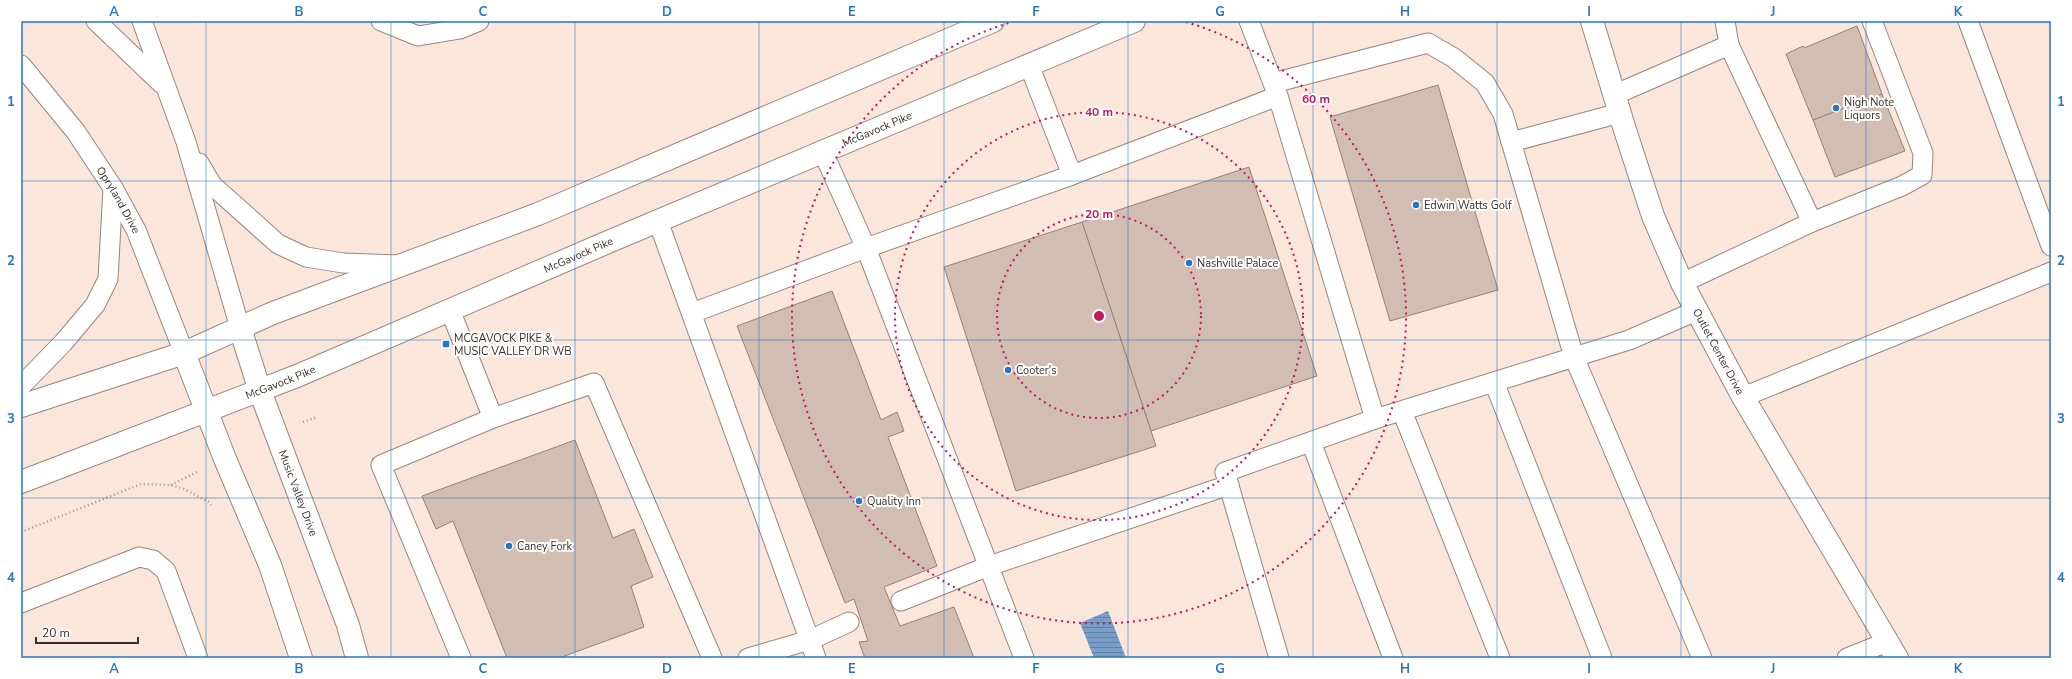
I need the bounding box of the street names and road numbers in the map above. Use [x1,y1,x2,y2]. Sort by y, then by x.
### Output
street label: McGavock Pike [840,108,914,151]
street label: Opryland Drive [93,164,144,236]
street label: McGavock Pike [542,234,616,277]
street label: Outlet Center Drive [1689,306,1748,398]
street label: McGavock Pike [243,362,318,403]
street label: Music Valley Drive [275,448,321,538]

